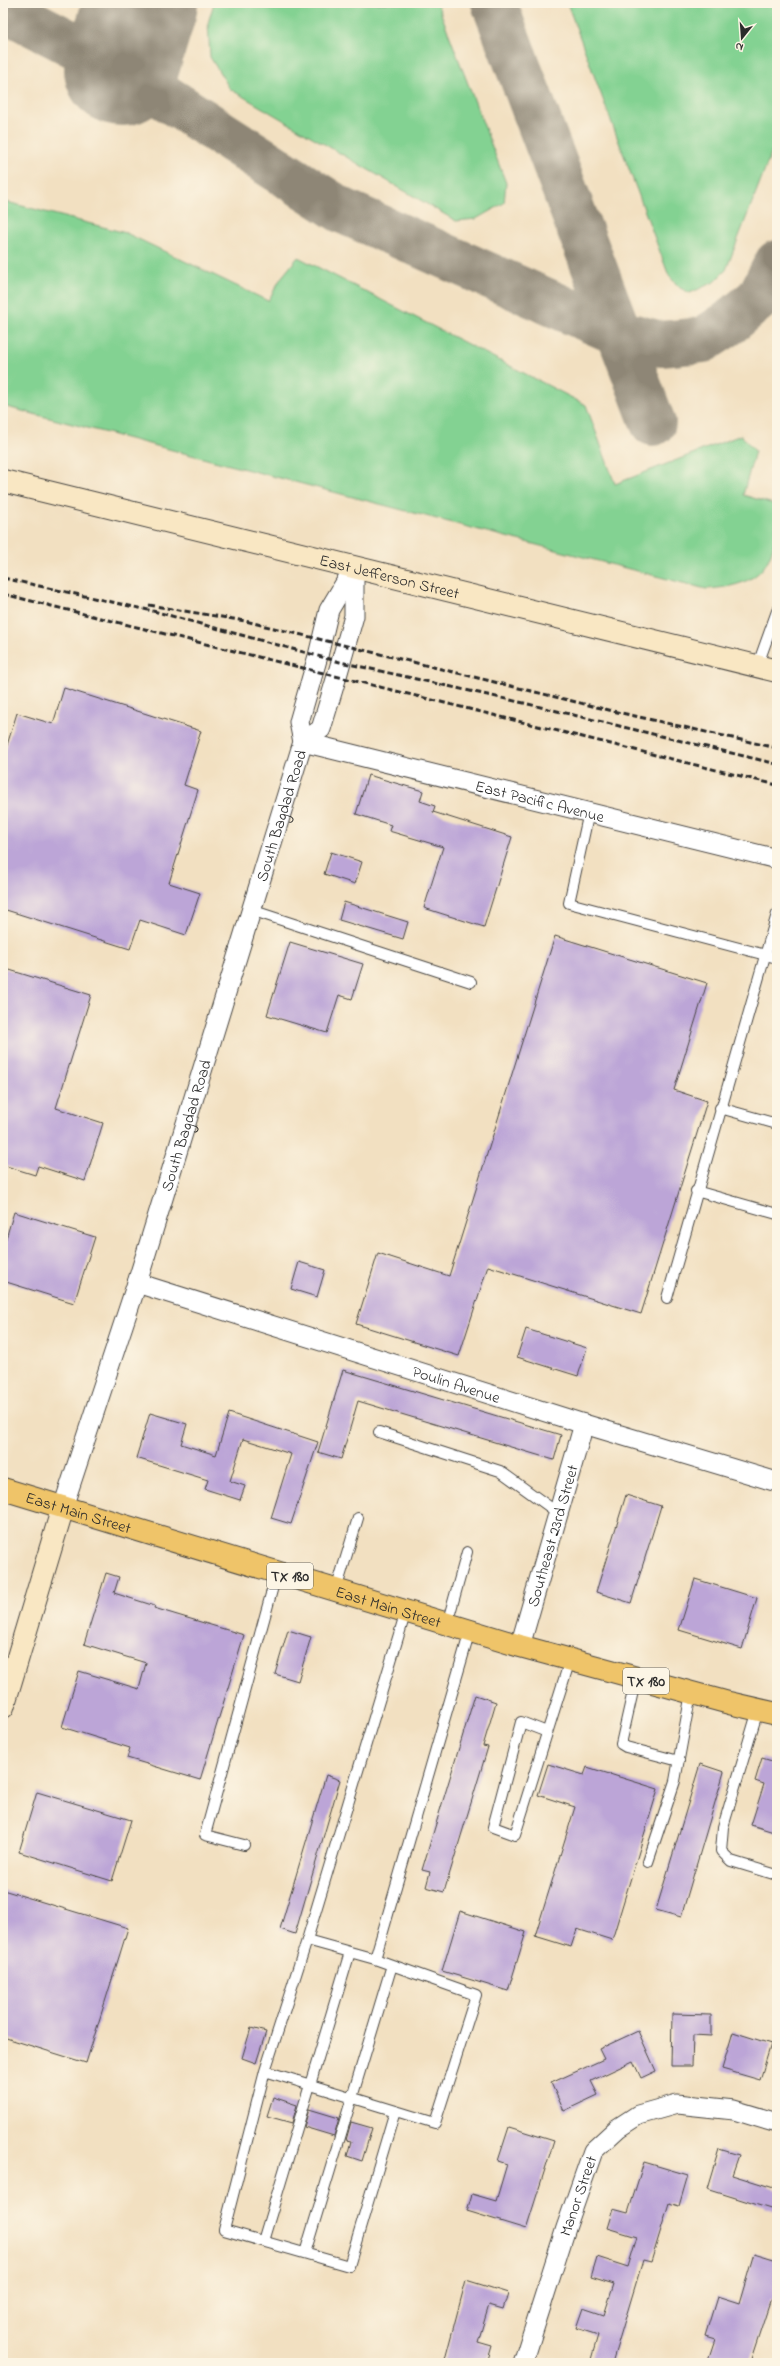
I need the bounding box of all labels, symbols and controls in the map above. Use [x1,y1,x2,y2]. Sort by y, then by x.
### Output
north arrow [722,18,762,58]
text: N [733,38,745,55]
street label: East Jefferson Street [317,549,462,607]
street label: South Bagdad Road [251,747,314,885]
street label: East Pacific Avenue [472,775,607,830]
street label: South Bagdad Road [156,1057,219,1195]
street label: Poulin Avenue [409,1361,504,1411]
street label: Southeast 23rd Street [522,1462,586,1610]
street label: East Main Street [22,1486,134,1541]
road number: TX 180 [267,1563,313,1589]
street label: East Main Street [332,1581,444,1636]
road number: TX 180 [623,1668,669,1694]
street label: Manor Street [554,2152,605,2240]

